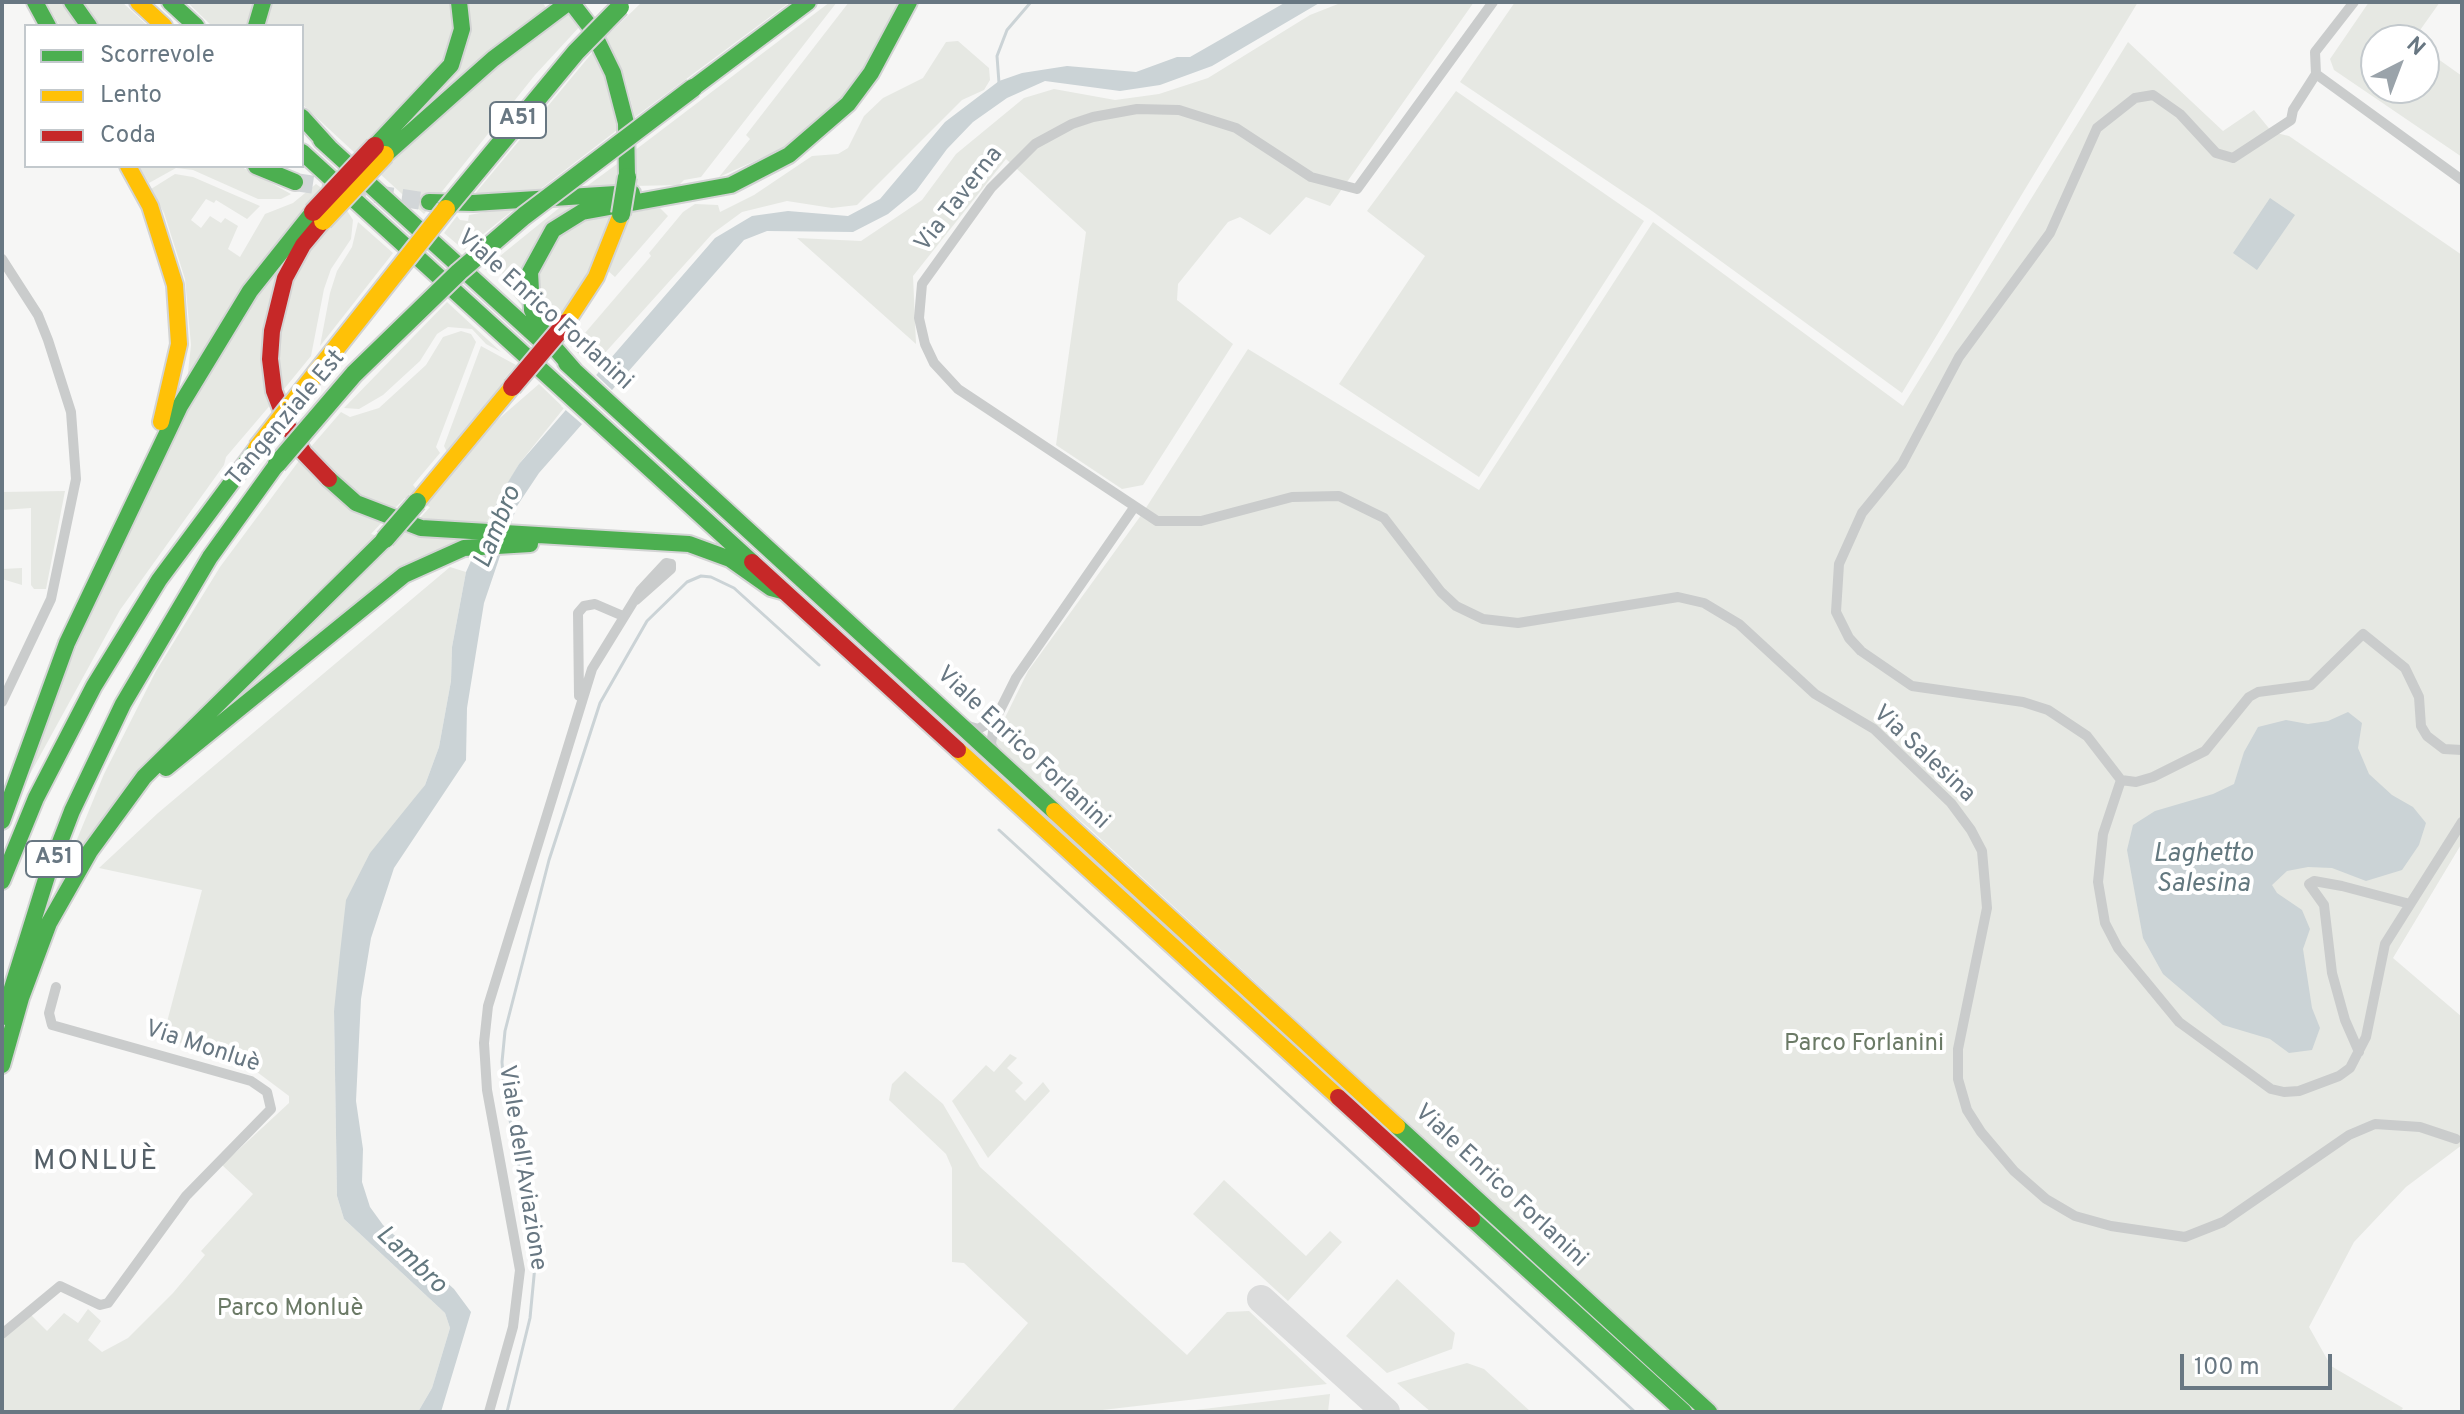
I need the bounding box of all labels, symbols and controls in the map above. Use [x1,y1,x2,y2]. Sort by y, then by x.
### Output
legend [24,24,304,168]
north arrow [2360,24,2440,104]
text: N [2400,32,2430,63]
text: Scorrevole [100,41,215,71]
text: Lento [100,81,162,111]
road number: A51 [490,102,546,138]
text: Coda [100,121,156,151]
street label: Via Taverna [910,142,1010,258]
street label: Viale Enrico Forlanini [450,225,638,397]
street label: Tangenziale Est [222,345,352,493]
water label: Lambro [469,483,529,573]
street label: Viale Enrico Forlanini [929,661,1115,837]
street label: Via Salesina [1866,700,1980,810]
water label: Laghetto Salesina [2153,840,2253,902]
road number: A51 [26,841,82,877]
street label: Via Monluè [141,1016,263,1080]
park label: Parco Forlanini [1784,1031,1944,1059]
street label: Viale dell'Aviazione [491,1063,551,1273]
street label: Viale Enrico Forlanini [1407,1099,1593,1275]
district label: MONLUÈ [33,1146,159,1180]
water label: Lambro [368,1220,452,1302]
park label: Parco Monluè [217,1296,363,1324]
scale bar [2184,1338,2336,1388]
text: 100 m [2194,1353,2260,1383]

